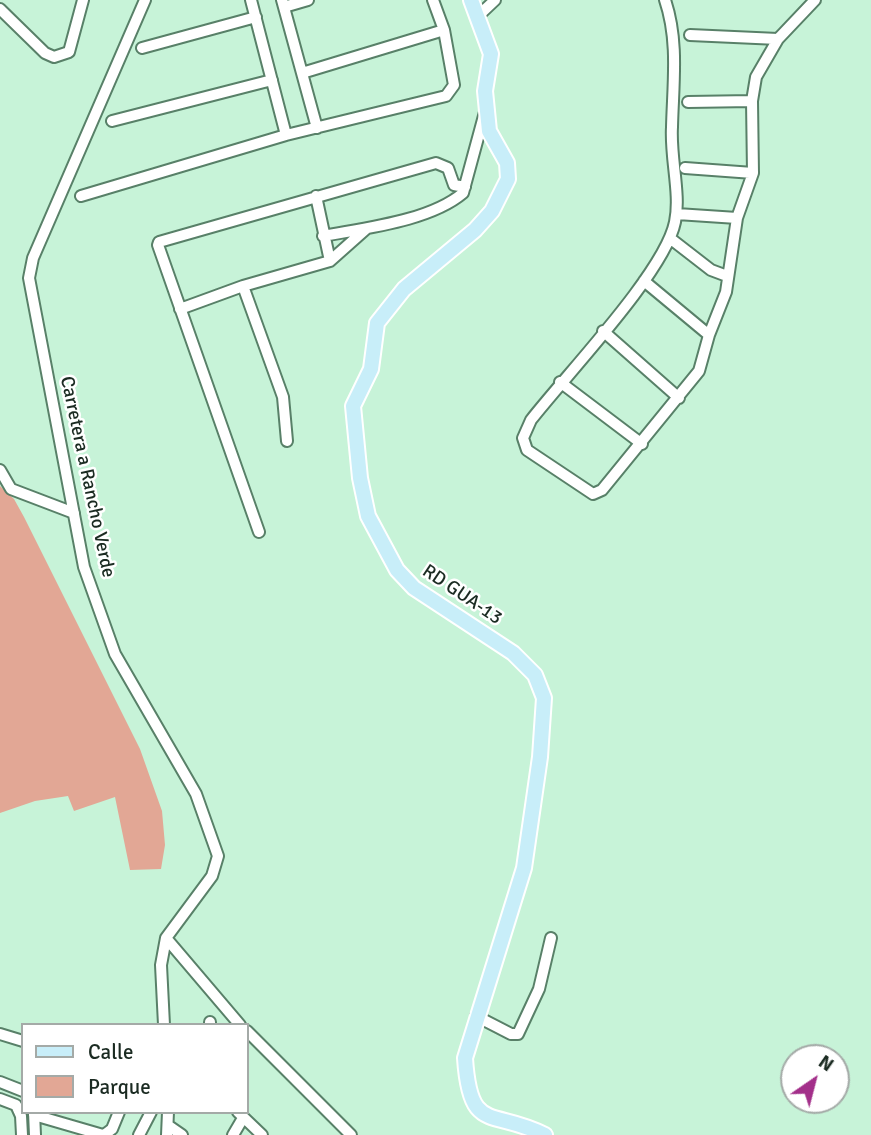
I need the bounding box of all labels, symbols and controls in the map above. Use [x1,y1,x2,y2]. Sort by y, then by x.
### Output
street label: Carretera a Rancho Verde [55,374,119,580]
street label: RD GUA-13 [418,560,506,630]
legend [21,1023,248,1114]
text: Calle [88,1039,134,1065]
north arrow [780,1044,850,1114]
text: N [814,1050,838,1077]
text: Parque [88,1074,151,1100]

